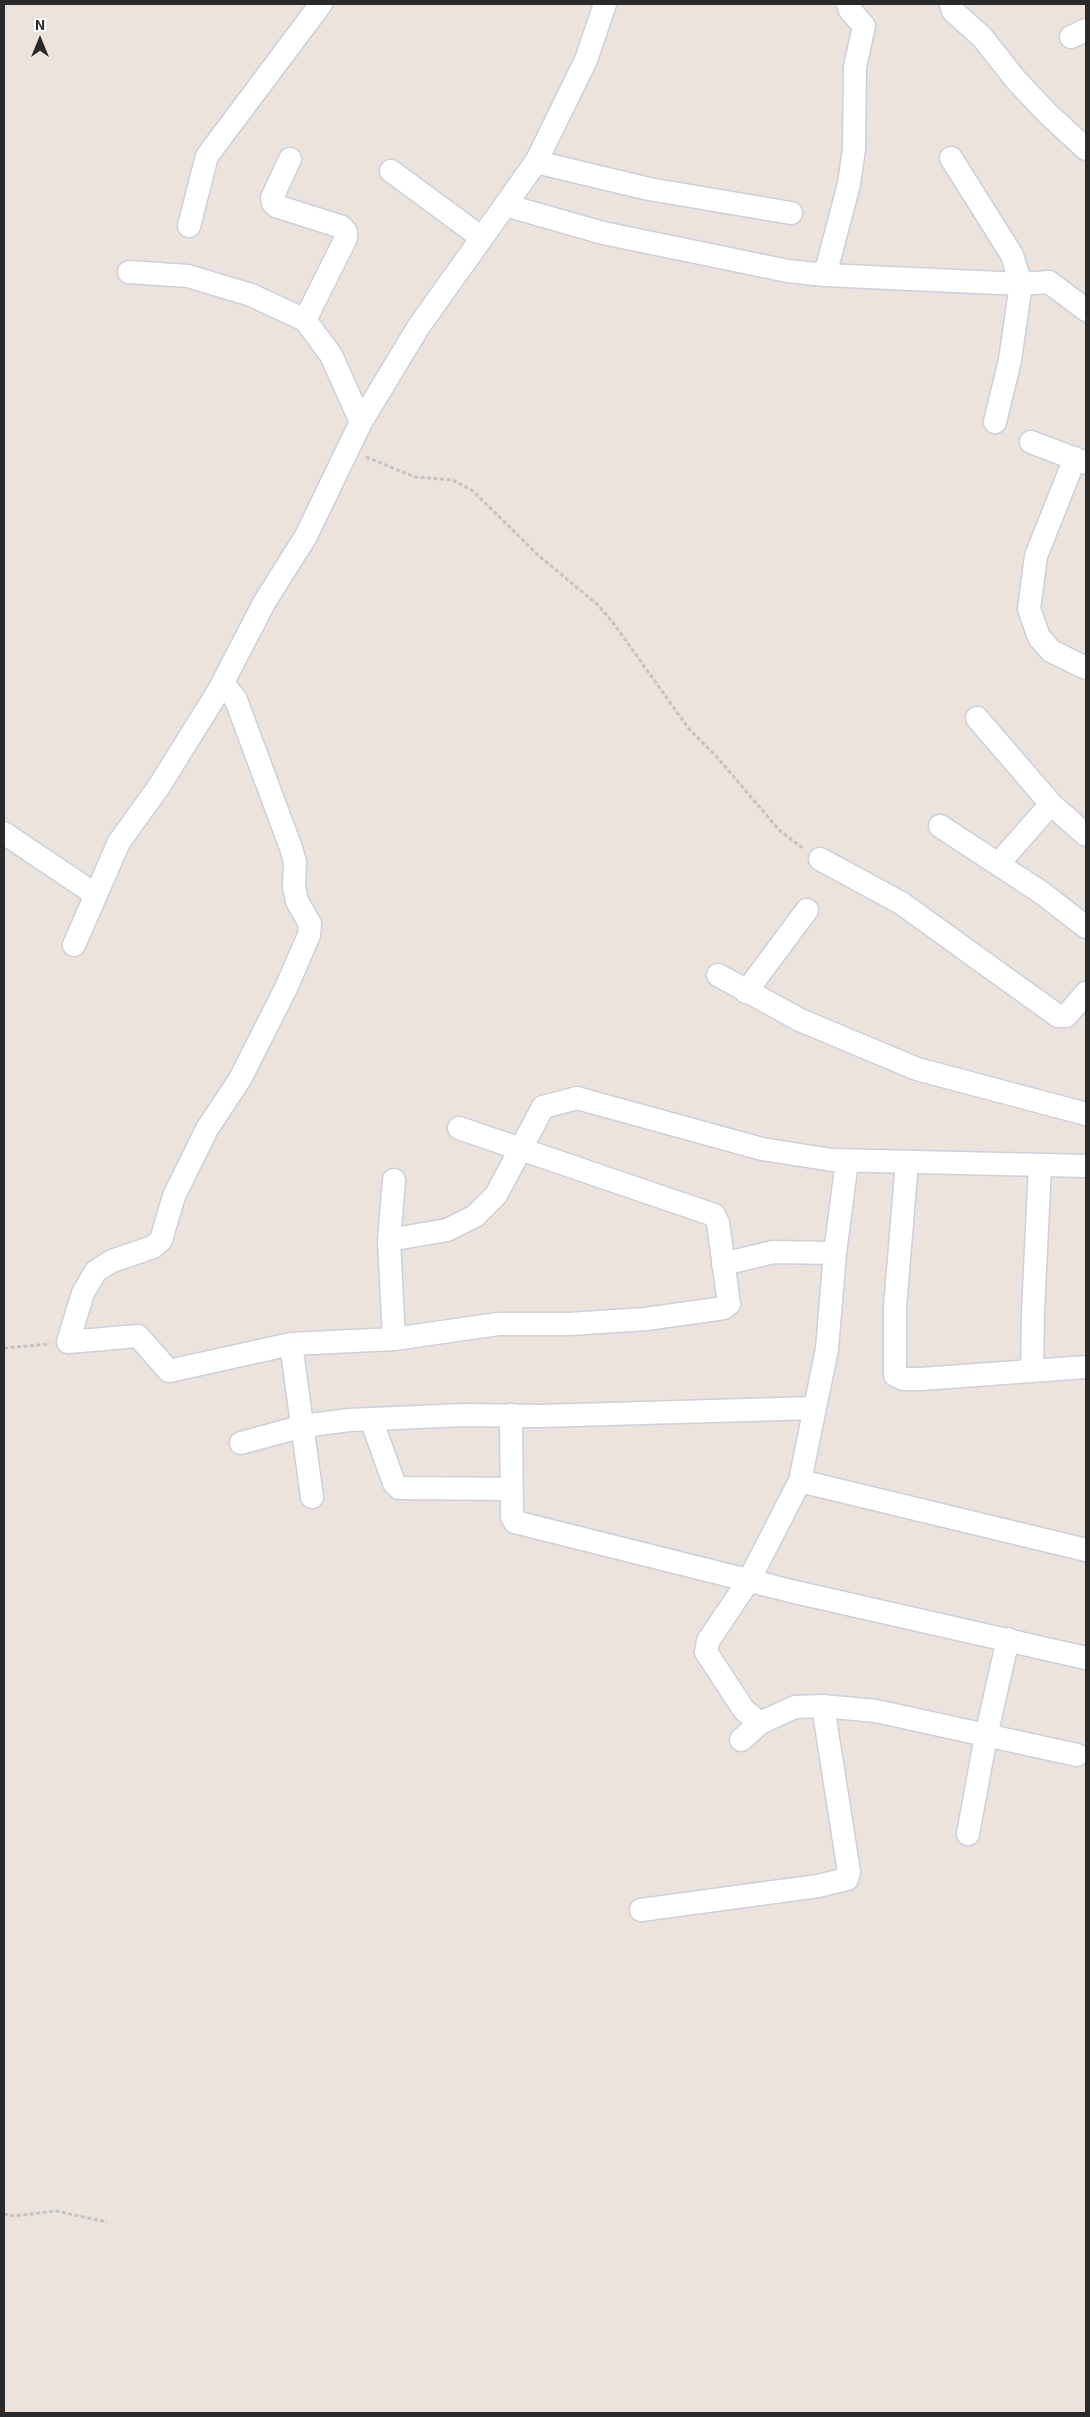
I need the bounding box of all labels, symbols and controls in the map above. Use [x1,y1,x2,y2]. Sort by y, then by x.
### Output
north arrow [15,15,65,65]
text: N [35,16,45,33]

